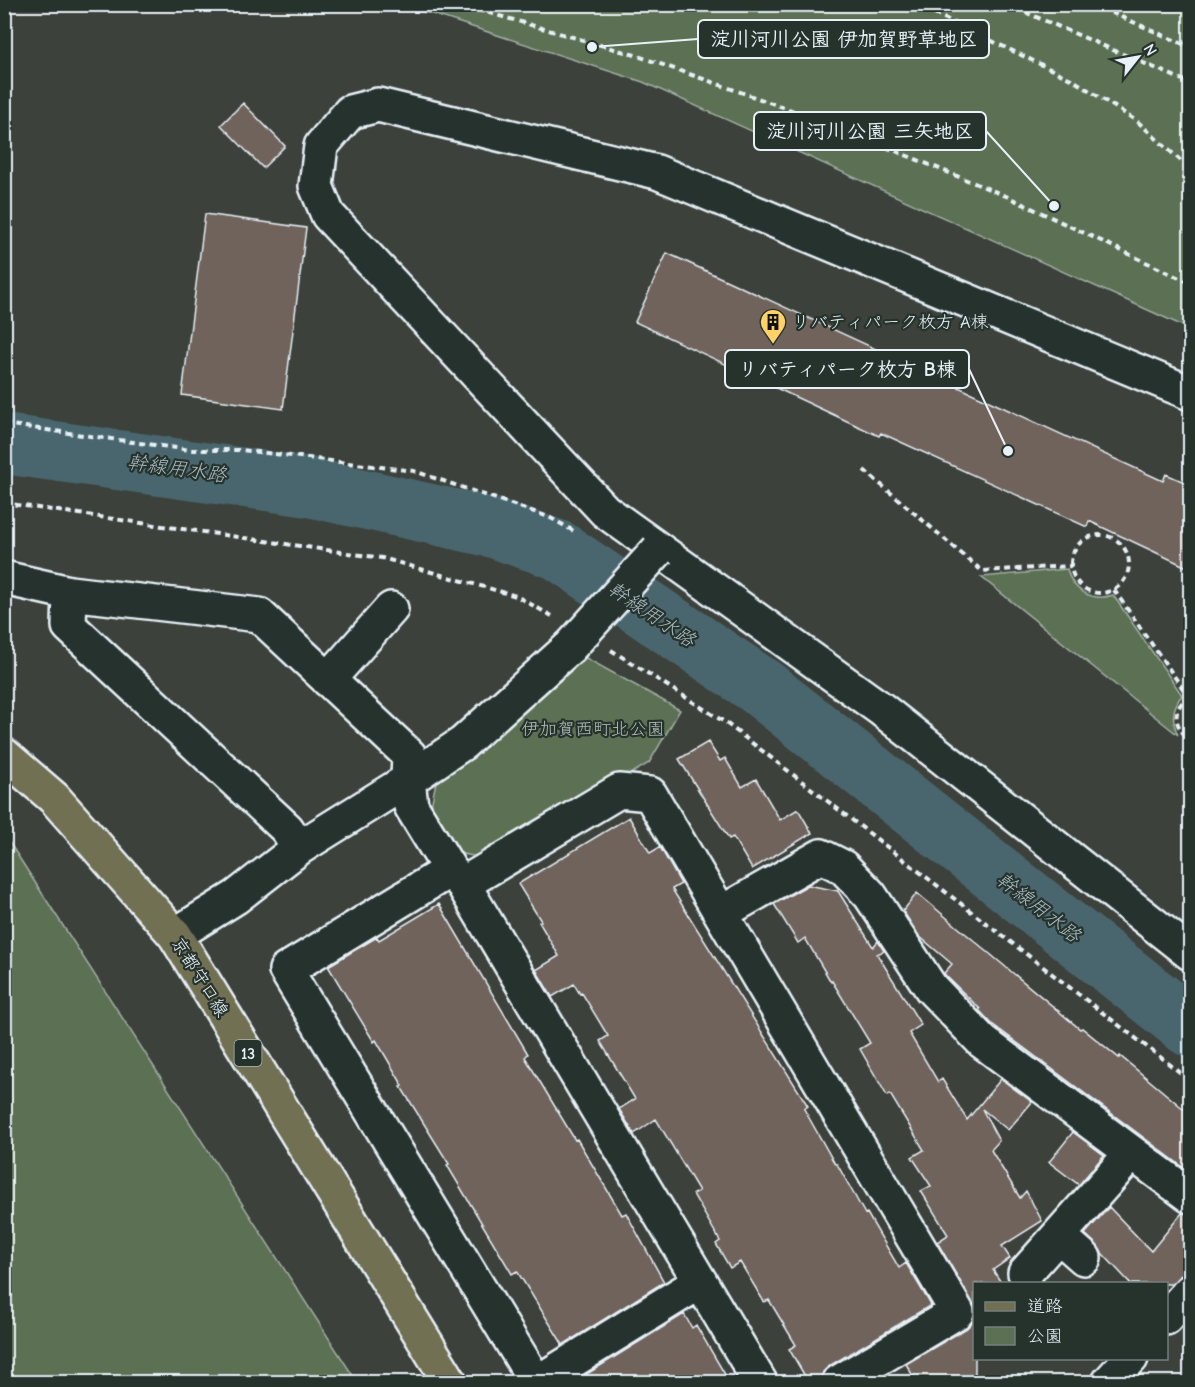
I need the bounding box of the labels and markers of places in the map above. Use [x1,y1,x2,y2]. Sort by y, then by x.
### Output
callout: 淀川河川公園 伊加賀野草地区 [698,20,989,58]
callout: 淀川河川公園 三矢地区 [754,112,986,150]
building icon: リバティパーク枚方 A棟 [758,307,788,345]
place label: リバティパーク枚方 A棟 [792,312,988,333]
callout: リバティパーク枚方 B棟 [725,350,969,388]

